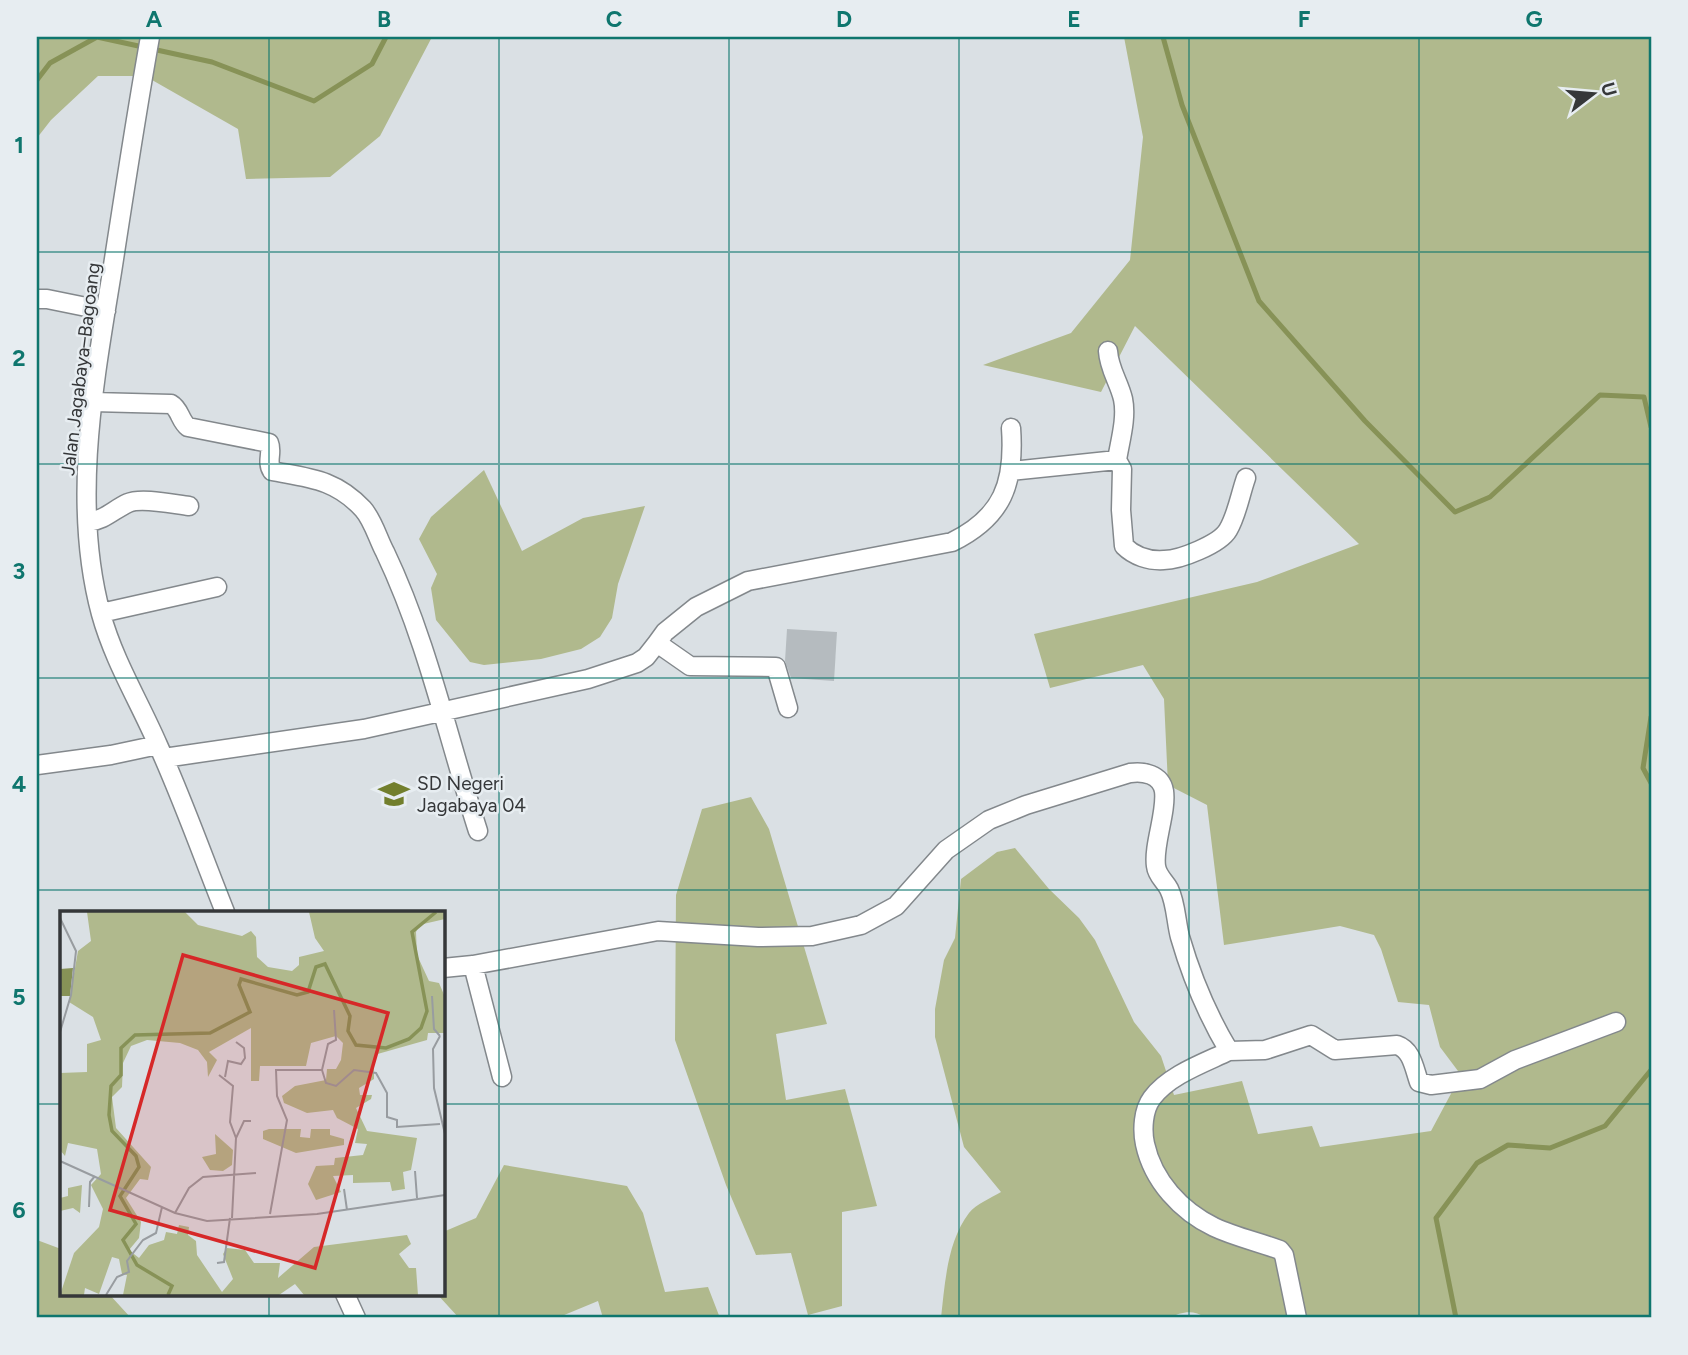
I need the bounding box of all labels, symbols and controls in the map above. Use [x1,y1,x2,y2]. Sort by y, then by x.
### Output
text: A [146,5,163,33]
text: B [377,5,391,33]
text: C [606,5,623,33]
text: D [836,5,852,33]
text: E [1067,5,1081,33]
text: F [1298,5,1311,33]
text: G [1525,5,1543,33]
north arrow [1558,60,1628,130]
text: U [1596,80,1622,99]
text: 1 [14,131,24,159]
street label: Jalan Jagabaya–Bagoang [56,261,105,477]
text: 2 [12,344,26,372]
text: 3 [13,557,25,585]
text: 4 [12,770,26,798]
place label: SD Negeri Jagabaya 04 [417,772,526,817]
school or university icon: SD Negeri Jagabaya 04 [377,777,411,811]
inset map [60,911,444,1296]
text: 5 [12,983,26,1011]
text: 6 [12,1196,26,1224]

